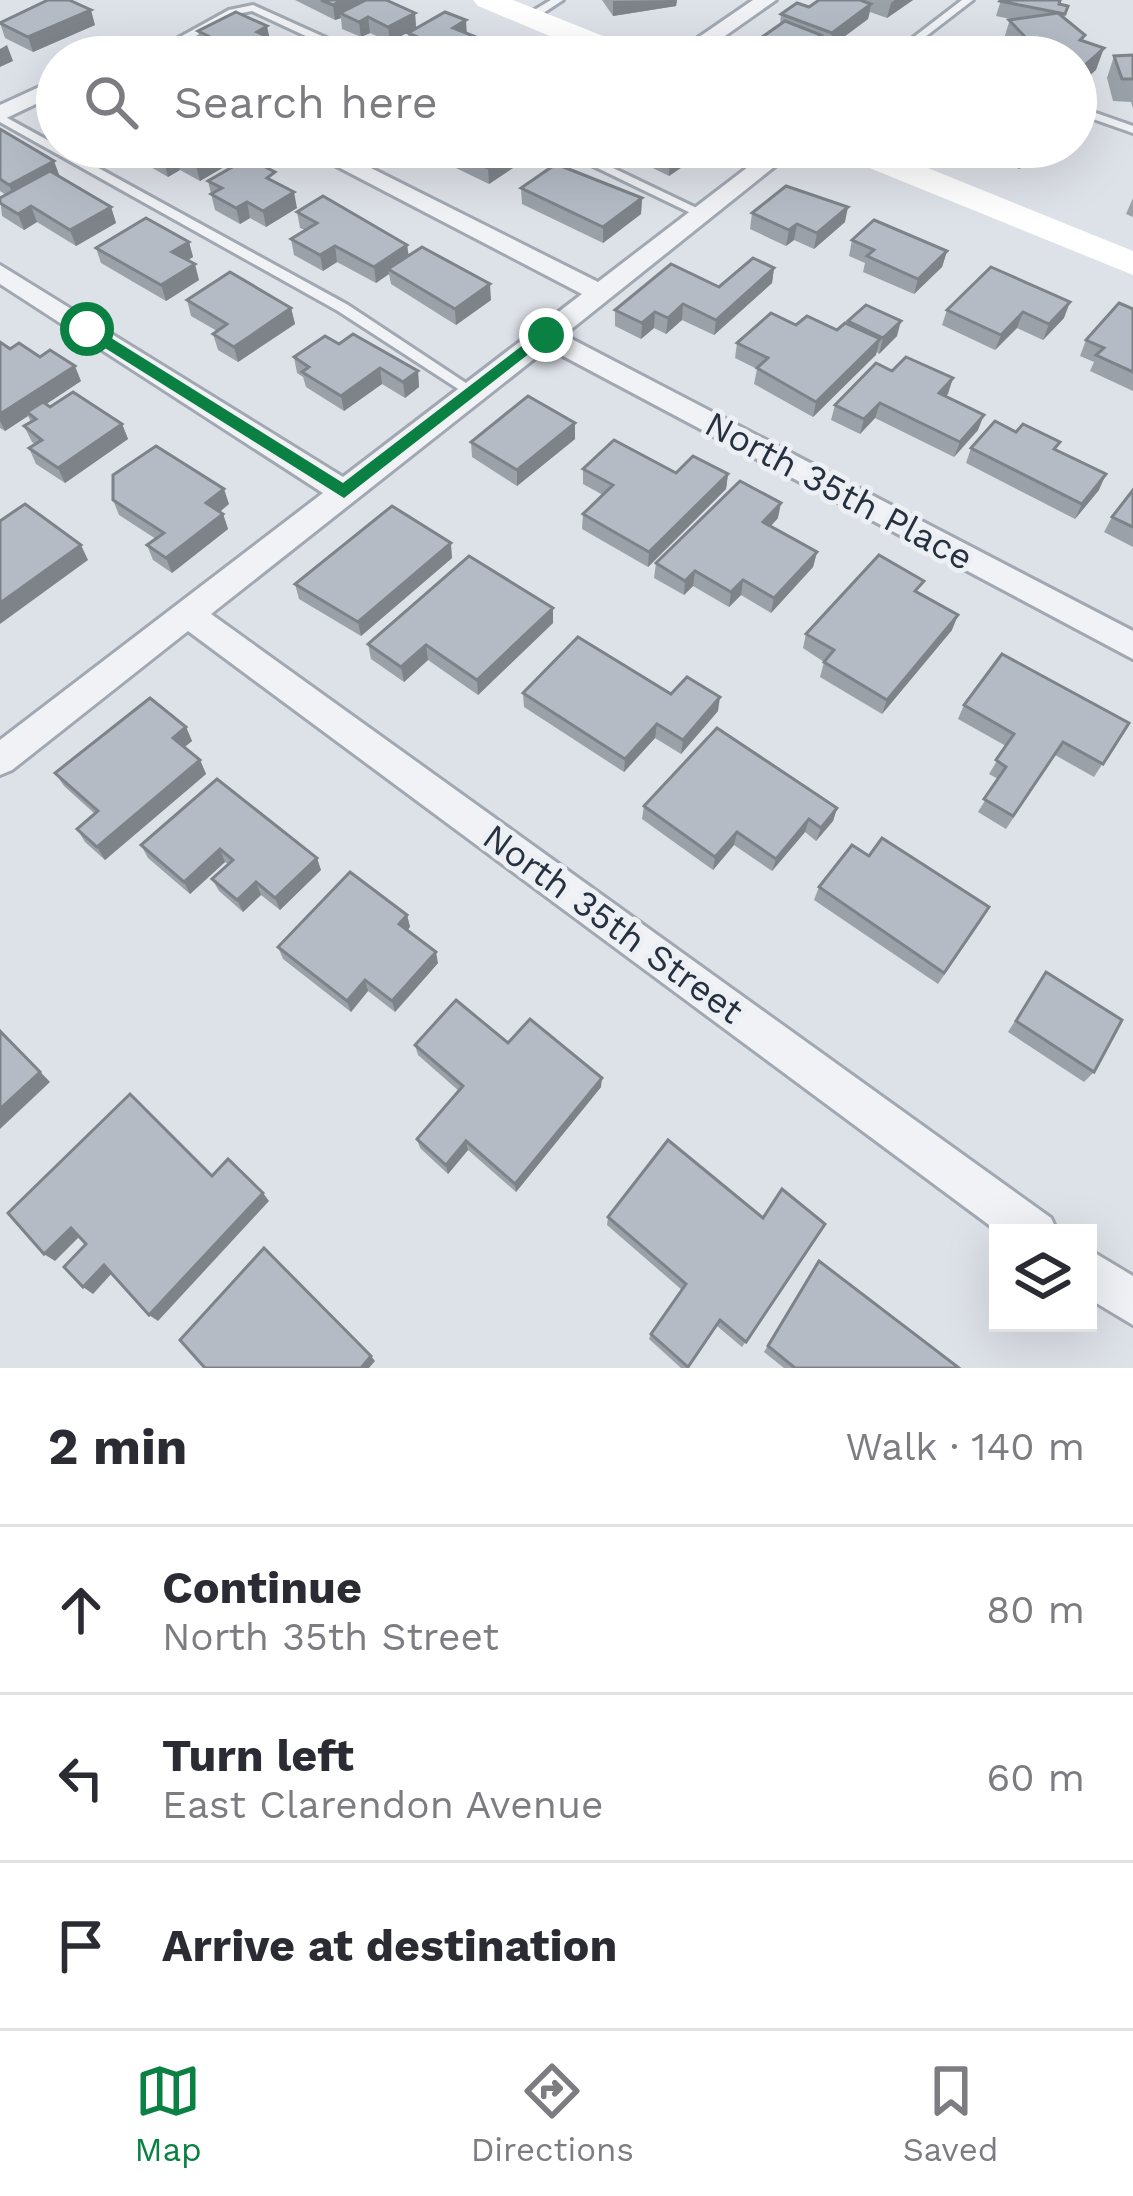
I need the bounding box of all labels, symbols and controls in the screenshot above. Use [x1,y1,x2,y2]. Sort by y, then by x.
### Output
search box [36,36,1097,168]
icon: search [78,69,144,135]
text: Search here [174,76,438,129]
route start [60,302,114,356]
route end [519,308,573,362]
street label: North 35th Place [698,403,980,579]
street label: North 35th Street [475,816,751,1032]
map controls [989,1224,1097,1332]
button: layers [989,1224,1097,1332]
text: 2 min [48,1417,187,1476]
text: Walk · 140 m [845,1424,1085,1469]
text: Continue [162,1561,362,1614]
icon: ahead [48,1577,114,1643]
text: 80 m [986,1587,1085,1632]
text: North 35th Street [162,1614,499,1659]
text: Turn left [162,1729,354,1782]
icon: left [48,1745,114,1811]
text: 60 m [987,1755,1085,1800]
text: East Clarendon Avenue [162,1782,604,1827]
icon: arrive [48,1913,114,1979]
text: Arrive at destination [162,1919,617,1972]
tab: Map [134,2058,202,2169]
tab: Directions [471,2058,634,2169]
tab: Saved [903,2058,999,2169]

